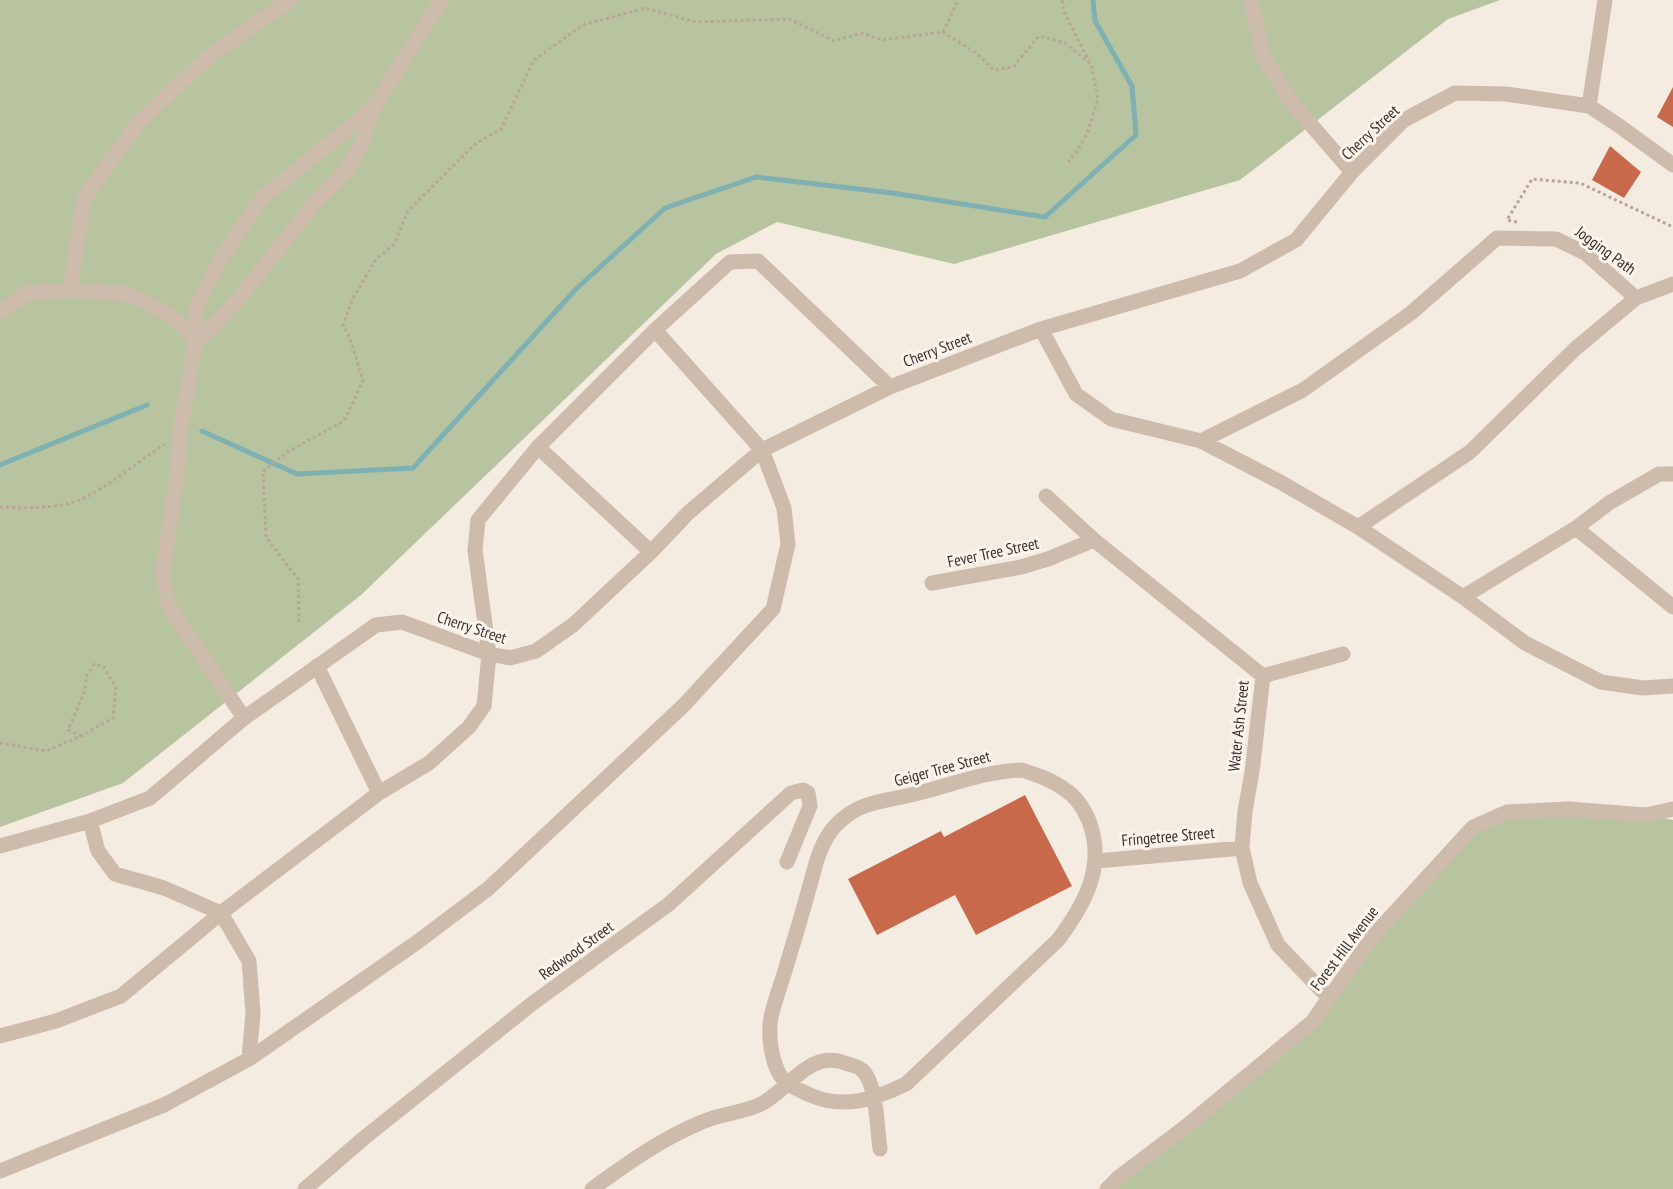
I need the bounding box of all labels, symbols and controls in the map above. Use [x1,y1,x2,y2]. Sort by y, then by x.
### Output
street label: Cherry Street [1337,100,1404,164]
street label: Jogging Path [1571,221,1640,279]
street label: Cherry Street [900,327,975,371]
street label: Fever Tree Street [945,532,1041,571]
street label: Cherry Street [435,606,510,648]
street label: Water Ash Street [1223,679,1253,772]
street label: Geiger Tree Street [892,745,993,790]
street label: Fringetree Street [1121,822,1216,850]
street label: Forest Hill Avenue [1306,902,1382,994]
street label: Redwood Street [535,916,618,984]

